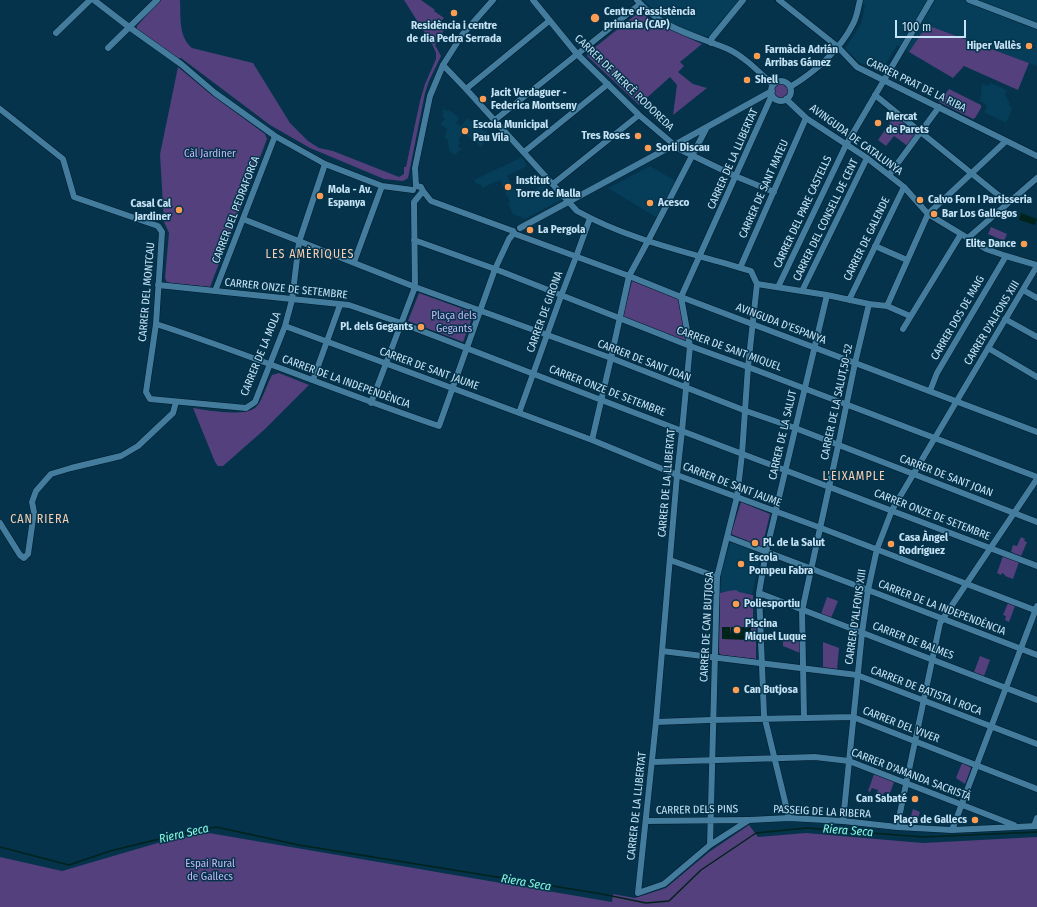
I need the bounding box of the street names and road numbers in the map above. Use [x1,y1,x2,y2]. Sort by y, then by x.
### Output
street label: CARRER DE MERCÈ RODOREDA [572,32,676,134]
street label: CARRER PRAT DE LA RIBA [864,55,968,115]
street label: AVINGUDA DE CATALUNYA [807,102,905,178]
street label: CARRER DE LA LLIBERTAT [705,107,761,211]
street label: CARRER DE SANT MATEU [736,138,792,240]
street label: CARRER DEL PEDRAFORCA [209,154,263,266]
street label: CARRER DEL PARE CASTELLS [771,154,835,270]
street label: CARRER DEL CONSELL DE CENT [791,157,861,283]
street label: CARRER DE GALENDE [841,195,893,283]
street label: CARRER DEL MONTCAU [136,242,158,342]
street label: CARRER DE GIRONA [524,269,566,355]
street label: CARRER DOS DE MAIG [928,273,988,363]
street label: CARRER ONZE DE SETEMBRE [224,276,348,302]
street label: CARRER D'ALFONS XIII [962,278,1022,368]
street label: AVINGUDA D'ESPANYA [734,301,828,347]
street label: CARRER DE LA MOLA [238,310,284,398]
street label: CARRER DE SANT MIQUEL [675,324,783,374]
street label: CARRER DE SANT JOAN [595,337,693,385]
street label: CARRER DE LA SALUT,50-52 [818,343,856,461]
street label: CARRER DE SANT JAUME [377,345,481,393]
street label: CARRER DE LA INDEPENDÈNCIA [280,353,412,411]
street label: CARRER ONZE DE SETEMBRE [547,363,667,419]
street label: CARRER DE LA SALUT [766,389,800,481]
street label: CARRER DE LA LLIBERTAT [656,428,678,538]
street label: CARRER DE SANT JOAN [897,452,995,500]
street label: CARRER DE SANT JAUME [681,460,783,510]
street label: CARRER ONZE DE SETEMBRE [872,487,992,543]
street label: CARRER D'ALFONS XIII [843,568,869,666]
street label: CARRER DE CAN BUTJOSA [698,572,716,682]
street label: CARRER DE LA INDEPENDÈNCIA [876,578,1008,638]
street label: CARRER DE BALMES [870,619,956,663]
street label: CARRER DE BATISTA I ROCA [868,664,984,718]
street label: CARRER DEL VIVER [861,704,941,746]
street label: CARRER D'AMANDA SACRISTÀ [849,746,973,804]
street label: CARRER DE LA LLIBERTAT [625,751,649,861]
street label: CARRER DELS PINS [656,803,738,817]
street label: PASSEIG DE LA RIBERA [773,803,871,821]

